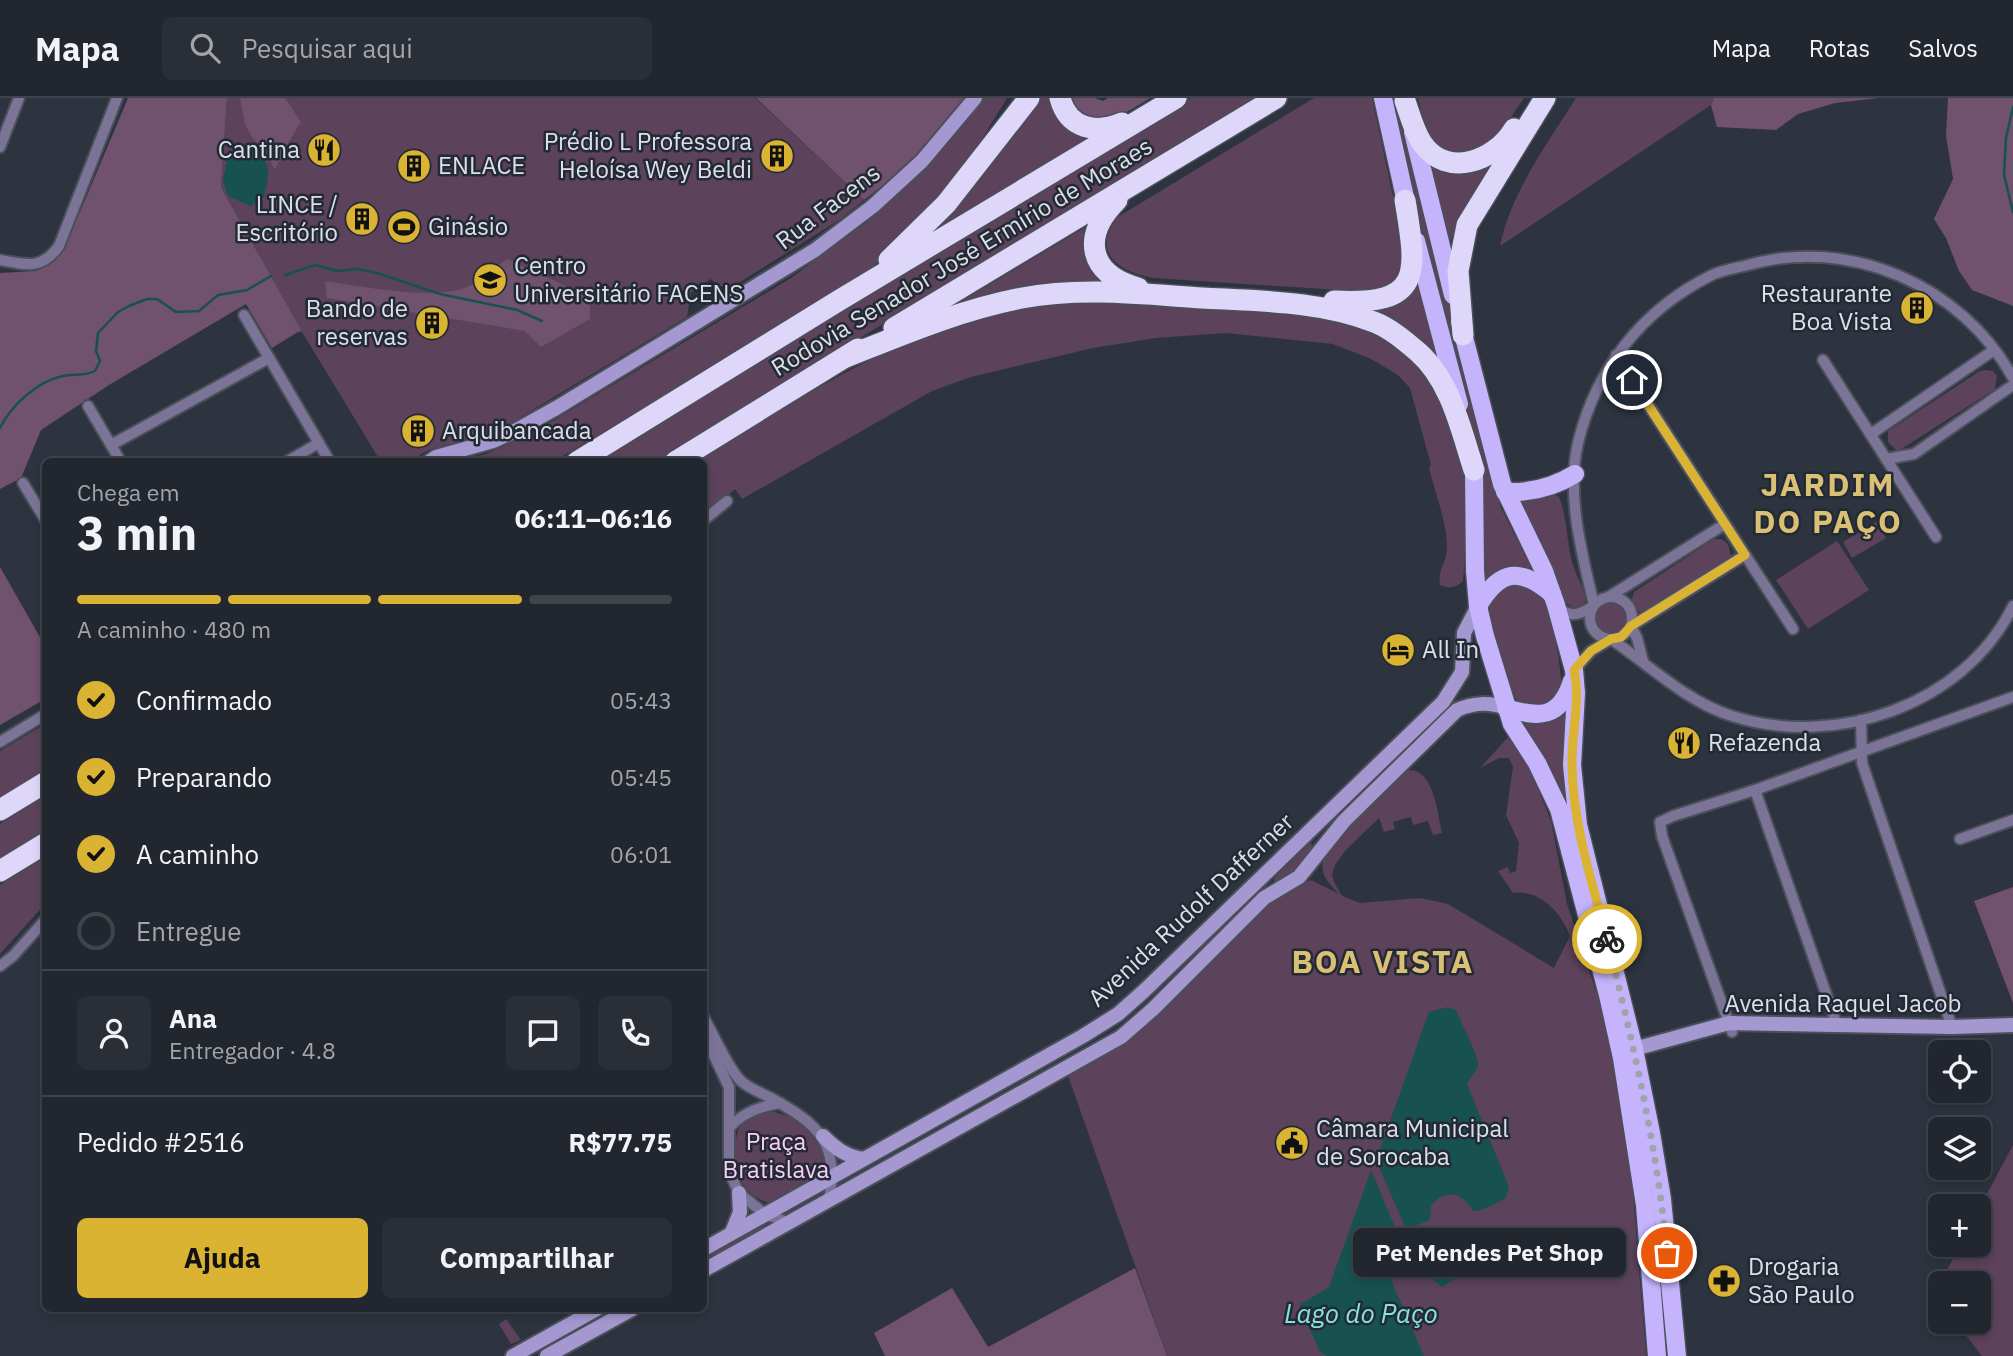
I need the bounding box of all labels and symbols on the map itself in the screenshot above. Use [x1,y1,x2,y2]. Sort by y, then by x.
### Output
place label: Prédio L Professora Heloísa Wey Beldi [544,125,752,185]
street label: Rodovia Senador José Ermírio de Moraes [765,129,1158,383]
restaurant icon: Cantina [305,131,343,169]
place label: Cantina [218,133,300,165]
building icon: Prédio L Professora Heloísa Wey Beldi [758,137,796,175]
building icon: ENLACE [395,147,433,185]
place label: ENLACE [438,149,525,181]
street label: Rua Facens [769,156,886,256]
place label: LINCE / Escritório [235,188,338,248]
building icon: LINCE / Escritório [343,200,381,238]
sports icon: Ginásio [385,208,423,246]
place label: Ginásio [428,210,508,242]
place label: Centro Universitário FACENS [514,249,744,309]
school or university icon: Centro Universitário FACENS [471,261,509,299]
place label: Restaurante Boa Vista [1761,277,1892,337]
building icon: Restaurante Boa Vista [1898,289,1936,327]
place label: Bando de reservas [306,292,408,352]
building icon: Bando de reservas [413,304,451,342]
pin [1602,350,1662,410]
building icon: Arquibancada [399,412,437,450]
place label: Arquibancada [442,414,592,446]
district label: JARDIM DO PAÇO [1753,463,1903,542]
hotel icon: All In [1379,631,1417,669]
place label: All In [1422,633,1479,665]
restaurant icon: Refazenda [1665,724,1703,762]
place label: Refazenda [1708,726,1821,758]
street label: Avenida Rudolf Dafferner [1081,805,1300,1013]
courier [1572,904,1642,974]
district label: BOA VISTA [1291,940,1475,982]
street label: Avenida Raquel Jacob [1725,987,1961,1019]
place label: Câmara Municipal de Sorocaba [1316,1112,1509,1172]
public building icon: Câmara Municipal de Sorocaba [1273,1124,1311,1162]
park label: Praça Bratislava [723,1125,830,1185]
pin [1637,1223,1697,1283]
callout: Pet Mendes Pet Shop [1352,1228,1625,1278]
place label: Drogaria São Paulo [1748,1250,1855,1310]
pharmacy icon: Drogaria São Paulo [1705,1262,1743,1300]
water label: Lago do Paço [1284,1296,1438,1330]

